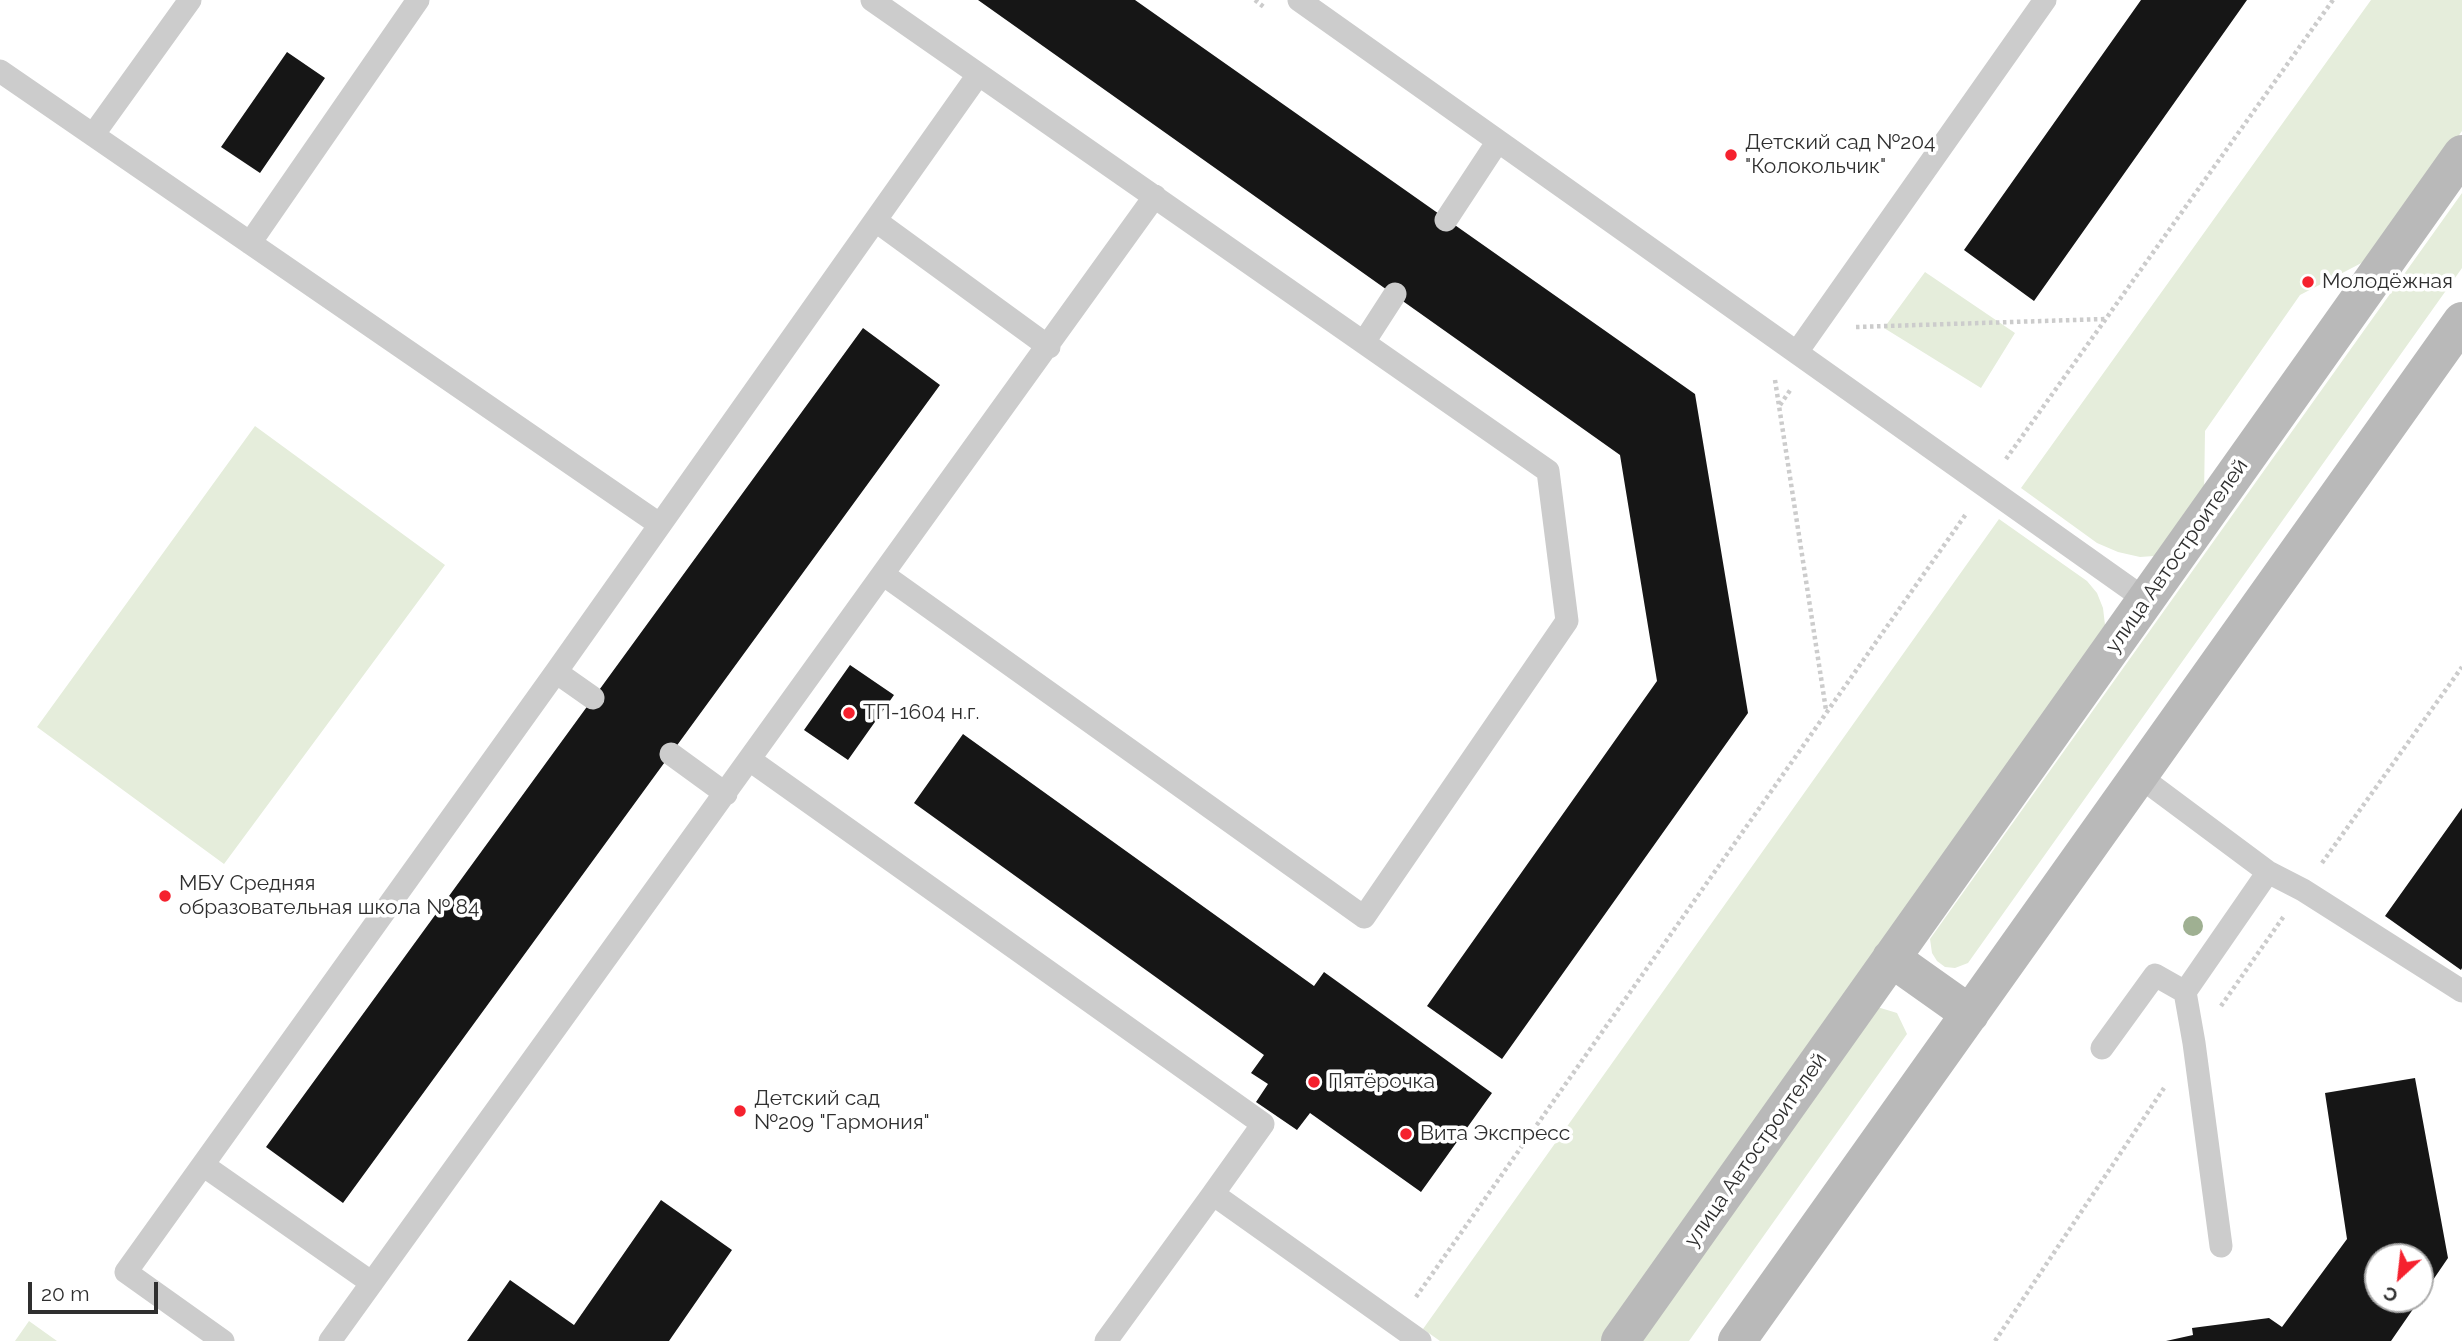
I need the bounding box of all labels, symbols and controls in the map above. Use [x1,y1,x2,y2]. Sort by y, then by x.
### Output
place label: Детский сад №204 "Колокольчик" [1745,130,1936,180]
marker: Детский сад №204 "Колокольчик" [1723,147,1739,163]
place label: Молодёжная [2322,269,2453,295]
marker: Молодёжная [2300,274,2316,290]
street label: улица Автостроителей [2100,454,2254,658]
place label: ТП-1604 н.г. [863,700,980,726]
marker: ТП-1604 н.г. [841,705,857,721]
place label: МБУ Средняя образовательная школа № 84 [179,871,479,921]
marker: МБУ Средняя образовательная школа № 84 [157,888,173,904]
street label: улица Автостроителей [1679,1048,1833,1252]
place label: Пятёрочка [1328,1069,1435,1095]
marker: Пятёрочка [1306,1074,1322,1090]
place label: Детский сад №209 "Гармония" [754,1086,930,1136]
marker: Детский сад №209 "Гармония" [732,1103,748,1119]
place label: Вита Экспресс [1420,1121,1570,1147]
marker: Вита Экспресс [1398,1126,1414,1142]
north arrow [2364,1243,2434,1313]
scale bar [32,1268,161,1312]
text: 20 m [41,1281,89,1306]
text: С [2380,1282,2401,1308]

